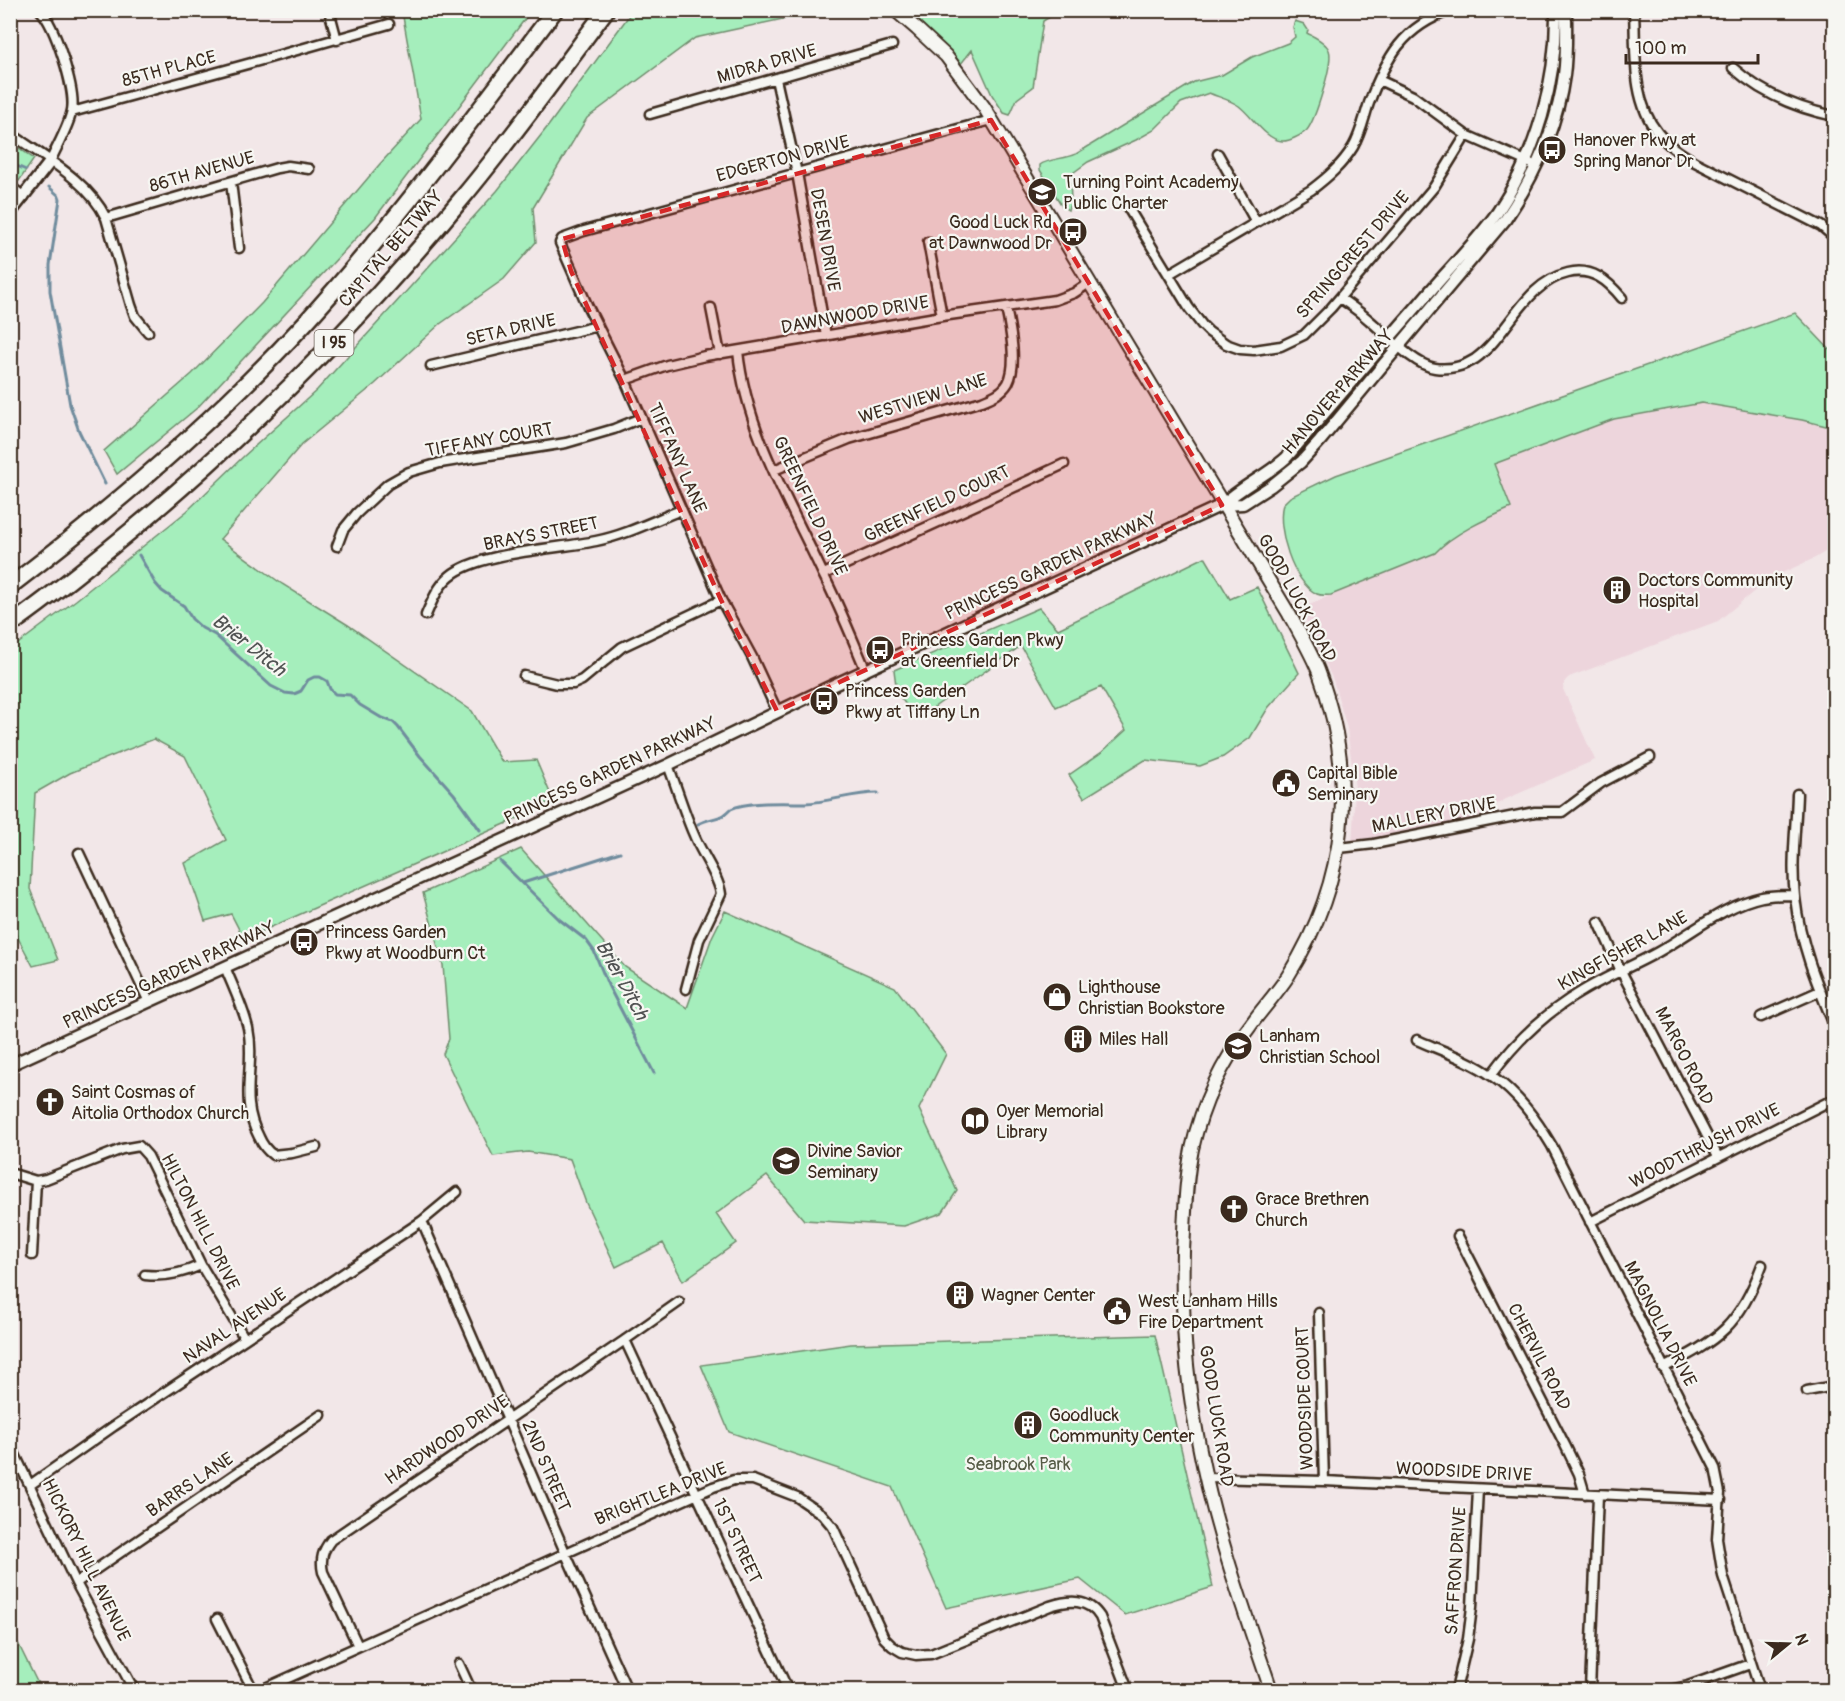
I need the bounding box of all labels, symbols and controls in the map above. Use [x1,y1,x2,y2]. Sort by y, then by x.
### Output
scale bar [1626,27,1758,65]
text: 100 m [1635,37,1687,60]
street label: MIDRA DRIVE [715,39,819,89]
street label: 85TH PLACE [119,45,219,93]
place label: Hanover Pkwy at Spring Manor Dr [1573,129,1697,173]
street label: EDGERTON DRIVE [714,130,852,188]
bus stop icon: Hanover Pkwy at Spring Manor Dr [1536,134,1568,166]
street label: 86TH AVENUE [147,146,257,198]
place label: Turning Point Academy Public Charter [1063,171,1239,215]
school or university icon: Turning Point Academy Public Charter [1026,176,1058,208]
street label: CAPITAL BELTWAY [334,185,448,312]
street label: SPRINGCREST DRIVE [1291,186,1415,324]
street label: DESEN DRIVE [805,187,845,293]
place label: Good Luck Rd at Dawnwood Dr [929,211,1053,255]
bus stop icon: Good Luck Rd at Dawnwood Dr [1057,216,1089,248]
street label: DAWNWOOD DRIVE [779,291,931,339]
street label: SETA DRIVE [464,308,558,352]
street label: HANOVER PARKWAY [1277,324,1399,459]
road number: I 95 [314,330,354,356]
street label: WESTVIEW LANE [856,369,990,429]
street label: TIFFANY LANE [642,399,712,517]
street label: TIFFANY COURT [423,417,555,463]
street label: GREENFIELD DRIVE [768,433,852,579]
street label: GREENFIELD COURT [860,460,1014,548]
street label: PRINCESS GARDEN PARKWAY [941,506,1161,625]
street label: BRAYS STREET [481,512,601,556]
street label: GOOD LUCK ROAD [1252,530,1342,666]
place label: Doctors Community Hospital [1638,569,1793,613]
building icon: Doctors Community Hospital [1601,574,1633,606]
water label: Brier Ditch [207,608,292,683]
place label: Princess Garden Pkwy at Greenfield Dr [901,629,1064,673]
bus stop icon: Princess Garden Pkwy at Greenfield Dr [864,634,896,666]
place label: Princess Garden Pkwy at Tiffany Ln [845,680,980,724]
bus stop icon: Princess Garden Pkwy at Tiffany Ln [808,685,840,717]
street label: PRINCESS GARDEN PARKWAY [500,711,720,830]
place label: Capital Bible Seminary [1307,762,1398,806]
public building icon: Capital Bible Seminary [1270,767,1302,799]
street label: MALLERY DRIVE [1370,792,1498,838]
street label: KINGFISHER LANE [1554,906,1692,996]
street label: PRINCESS GARDEN PARKWAY [59,915,279,1034]
place label: Princess Garden Pkwy at Woodburn Ct [325,921,486,965]
bus stop icon: Princess Garden Pkwy at Woodburn Ct [288,926,320,958]
water label: Brier Ditch [590,936,655,1026]
place label: Lighthouse Christian Bookstore [1078,976,1225,1020]
shop icon: Lighthouse Christian Bookstore [1041,981,1073,1013]
street label: MARGO ROAD [1649,1003,1719,1109]
building icon: Miles Hall [1062,1023,1094,1055]
place label: Lanham Christian School [1259,1025,1380,1069]
place label: Miles Hall [1099,1028,1169,1051]
school or university icon: Lanham Christian School [1222,1030,1254,1062]
place label: Saint Cosmas of Aitolia Orthodox Church [71,1081,249,1125]
church icon: Saint Cosmas of Aitolia Orthodox Church [34,1086,66,1118]
street label: WOODTHRUSH DRIVE [1626,1098,1784,1194]
place label: Oyer Memorial Library [996,1100,1104,1144]
library icon: Oyer Memorial Library [959,1105,991,1137]
place label: Divine Savior Seminary [807,1140,903,1184]
school or university icon: Divine Savior Seminary [770,1145,802,1177]
street label: HILTON HILL DRIVE [156,1150,244,1294]
place label: Grace Brethren Church [1255,1188,1369,1232]
church icon: Grace Brethren Church [1218,1193,1250,1225]
street label: MAGNOLIA DRIVE [1618,1257,1702,1391]
building icon: Wagner Center [944,1279,976,1311]
street label: NAVAL AVENUE [179,1283,291,1369]
place label: Wagner Center [981,1284,1096,1307]
place label: West Lanham Hills Fire Department [1138,1290,1278,1334]
public building icon: West Lanham Hills Fire Department [1101,1295,1133,1327]
street label: CHERVIL ROAD [1502,1300,1576,1414]
street label: WOODSIDE COURT [1291,1326,1319,1470]
street label: GOOD LUCK ROAD [1193,1344,1239,1488]
street label: HARDWOOD DRIVE [380,1390,514,1490]
place label: Goodluck Community Center [1049,1404,1195,1448]
building icon: Goodluck Community Center [1012,1409,1044,1441]
street label: 2ND STREET [516,1417,576,1515]
street label: BARRS LANE [142,1447,238,1523]
park label: Seabrook Park [966,1453,1071,1476]
street label: BRIGHTLEA DRIVE [591,1457,731,1531]
street label: WOODSIDE DRIVE [1395,1457,1533,1487]
street label: HICKORY HILL AVENUE [37,1475,135,1645]
street label: 1ST STREET [707,1495,767,1587]
street label: SAFFRON DRIVE [1440,1506,1472,1636]
north arrow [1758,1614,1818,1674]
text: N [1790,1631,1813,1648]

